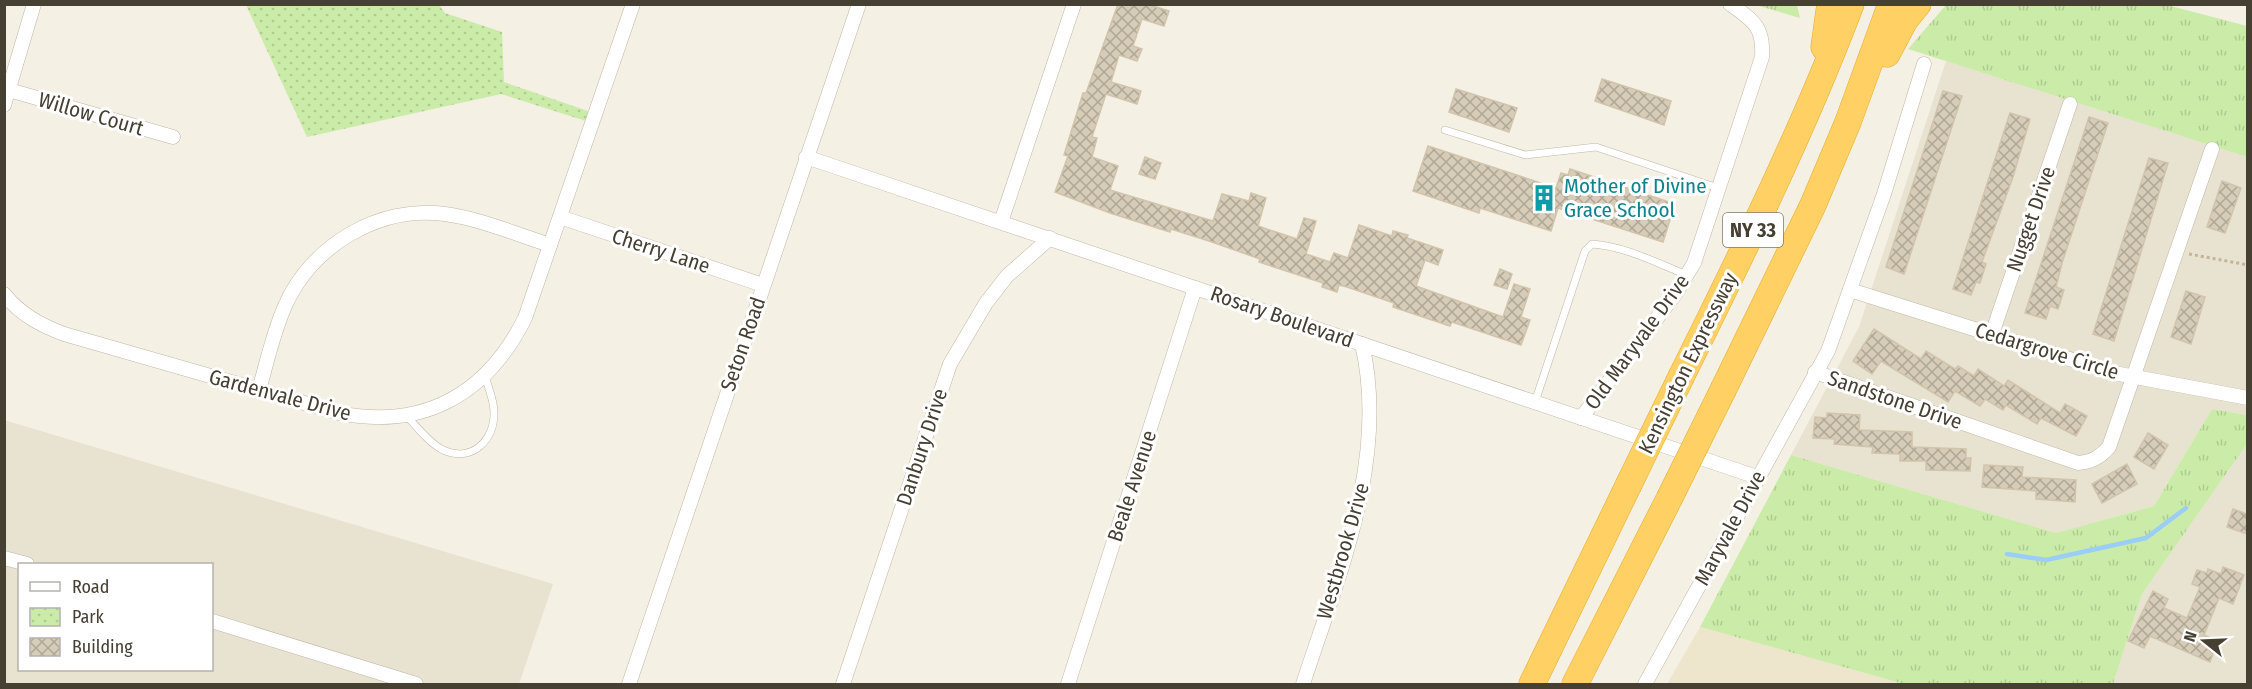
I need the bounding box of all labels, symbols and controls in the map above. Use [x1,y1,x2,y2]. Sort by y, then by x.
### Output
street label: Willow Court [35,87,147,141]
street label: Nugget Drive [2001,163,2061,275]
place label: Mother of Divine Grace School [1564,173,1707,223]
building icon: Mother of Divine Grace School [1529,183,1559,213]
road number: NY 33 [1723,213,1783,247]
street label: Cherry Lane [609,223,713,279]
street label: Kensington Expressway [1633,267,1744,458]
street label: Old Maryvale Drive [1579,269,1695,415]
street label: Rosary Boulevard [1207,280,1357,354]
street label: Seton Road [715,293,771,395]
street label: Cedargrove Circle [1972,317,2122,385]
street label: Gardenvale Drive [206,364,354,426]
street label: Sandstone Drive [1824,365,1966,435]
street label: Danbury Drive [891,385,953,509]
street label: Beale Avenue [1102,427,1162,545]
street label: Maryvale Drive [1689,466,1771,590]
street label: Westbrook Drive [1311,480,1375,622]
legend [18,563,213,671]
text: Road [72,576,109,598]
text: Park [72,606,105,628]
north arrow [2174,611,2234,671]
text: N [2180,629,2201,644]
text: Building [72,636,133,658]

